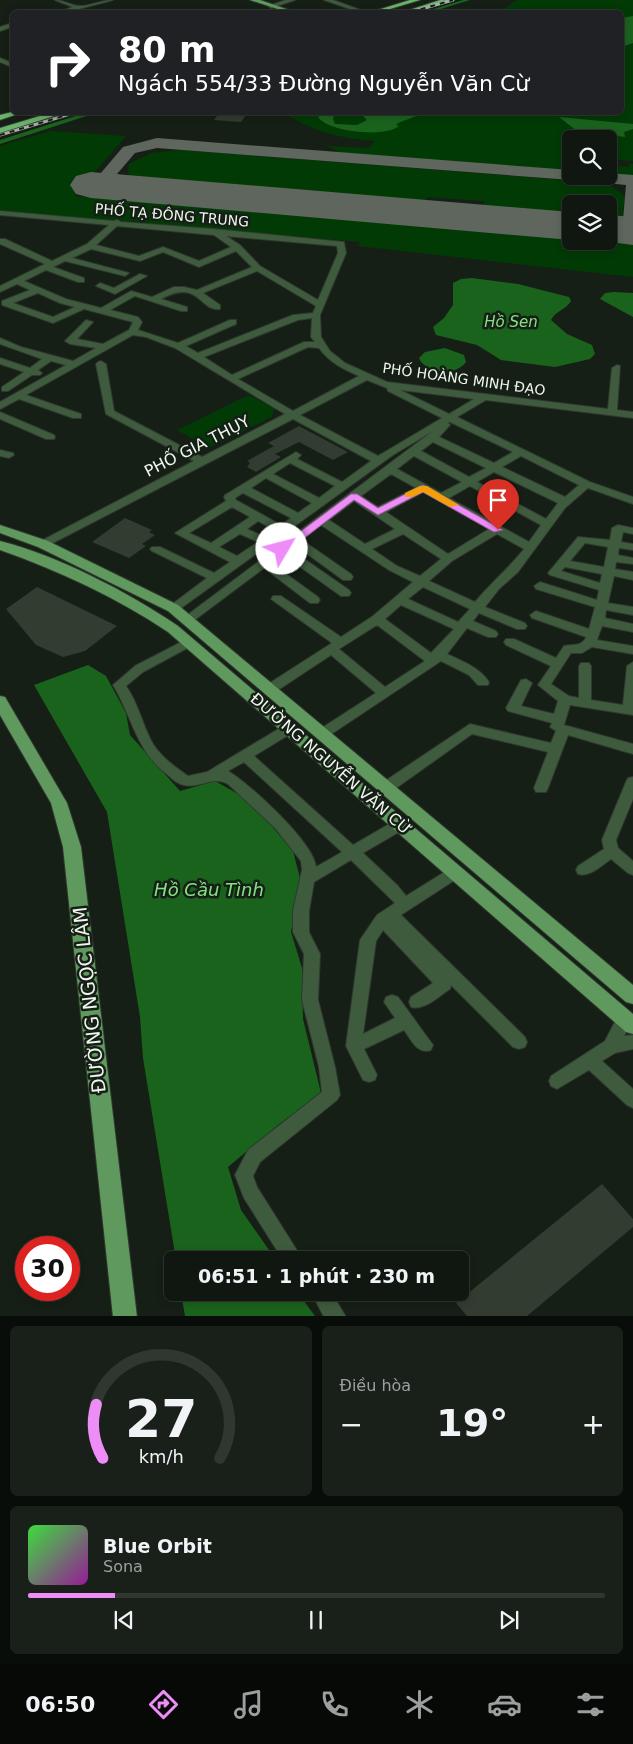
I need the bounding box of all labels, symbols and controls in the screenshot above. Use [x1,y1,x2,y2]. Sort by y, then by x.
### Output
icon: right [35,30,100,95]
text: 80 m [118,30,215,70]
text: Ngách 554/33 Đường Nguyễn Văn Cừ [118,71,529,96]
map controls [562,130,617,250]
button: search [562,130,617,185]
button: layers [562,195,617,250]
street label: PHỐ TẠ ĐÔNG TRUNG [94,198,250,230]
water label: Hồ Sen [484,313,538,331]
street label: PHỐ HOÀNG MINH ĐẠO [382,358,547,398]
street label: PHỐ GIA THỤY [140,409,253,481]
pin [477,479,519,530]
icon: arrive [484,486,512,514]
position arrow [255,522,307,574]
street label: ĐƯỜNG NGUYỄN VĂN CỪ [247,687,417,839]
water label: Hồ Cầu Tình [154,879,264,900]
street label: ĐƯỜNG NGỌC LÂM [67,906,110,1094]
speed limit sign: 30 [15,1236,80,1301]
text: 06:51 · 1 phút · 230 m [198,1265,435,1287]
text: Điều hòa [340,1376,411,1395]
text: 27 [125,1389,197,1449]
text: 19° [436,1401,508,1445]
text: − [340,1408,363,1441]
text: + [582,1408,605,1441]
text: km/h [138,1446,183,1467]
text: Blue Orbit [103,1535,212,1557]
text: Sona [103,1557,143,1576]
icon: previous [110,1606,138,1634]
icon: pause [302,1606,330,1634]
icon: next [495,1606,523,1634]
icon: directions [146,1687,181,1722]
icon: music [231,1687,266,1722]
icon: phone [317,1687,352,1722]
icon: climate [402,1687,437,1722]
icon: car [487,1687,522,1722]
icon: filters [573,1687,608,1722]
text: 06:50 [25,1692,95,1717]

